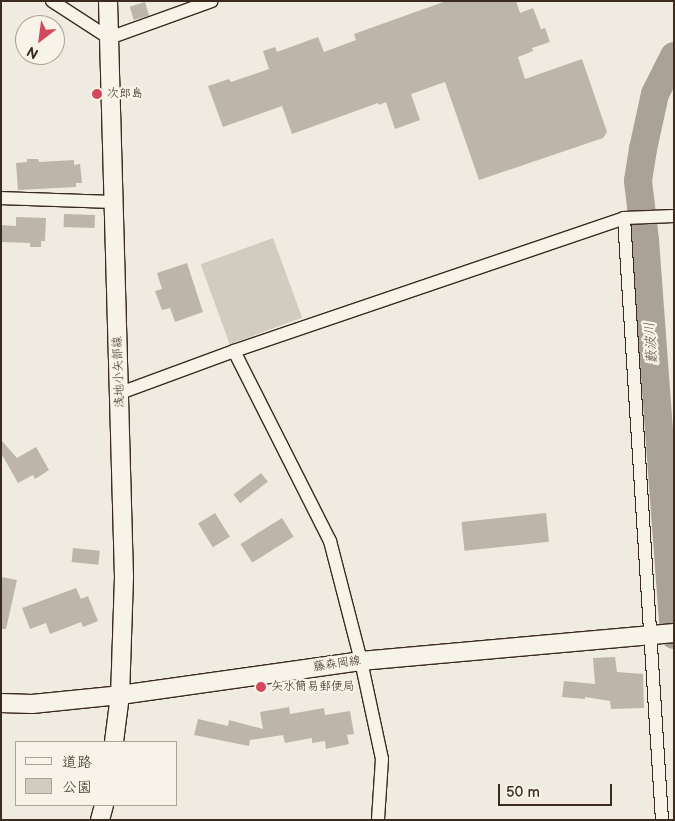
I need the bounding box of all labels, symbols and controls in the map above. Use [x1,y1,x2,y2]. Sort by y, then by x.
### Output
north arrow [15,15,65,65]
text: N [24,43,42,63]
place label: 次郎島 [107,87,143,101]
marker: 次郎島 [91,88,103,100]
water label: 藪波川 [641,321,661,365]
street label: 浅地小矢部線 [111,336,127,408]
street label: 藤森岡線 [312,654,362,674]
place label: 矢水簡易郵便局 [271,680,355,694]
marker: 矢水簡易郵便局 [255,681,267,693]
legend [15,741,178,806]
text: 道路 [62,753,92,772]
scale bar [500,774,614,806]
text: 公園 [62,778,92,797]
text: 50 m [506,783,540,802]

